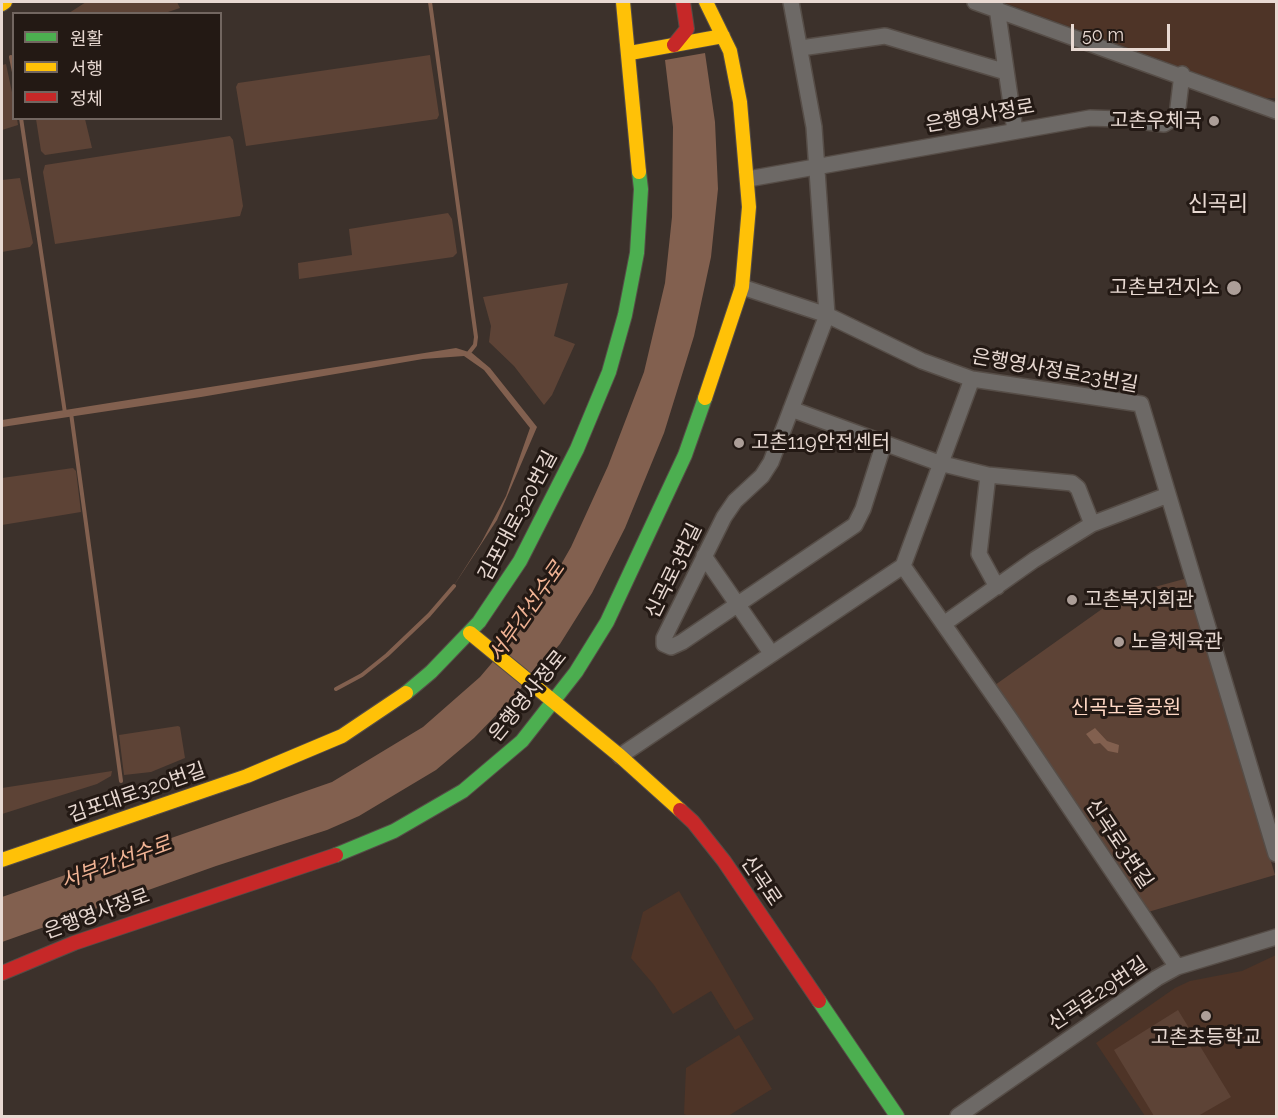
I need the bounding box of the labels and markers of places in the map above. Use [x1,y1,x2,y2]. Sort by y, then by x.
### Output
place label: 고촌우체국 [1110,109,1202,133]
marker: 고촌우체국 [1207,114,1221,128]
place label: 고촌보건지소 [1110,276,1220,300]
marker: 고촌보건지소 [1225,279,1243,297]
place label: 고촌119안전센터 [751,431,890,455]
marker: 고촌119안전센터 [732,436,746,450]
place label: 고촌복지회관 [1084,588,1194,612]
marker: 고촌복지회관 [1065,593,1079,607]
place label: 노을체육관 [1131,630,1223,654]
marker: 노을체육관 [1112,635,1126,649]
marker: 고촌초등학교 [1199,1009,1213,1023]
place label: 고촌초등학교 [1151,1026,1261,1050]

